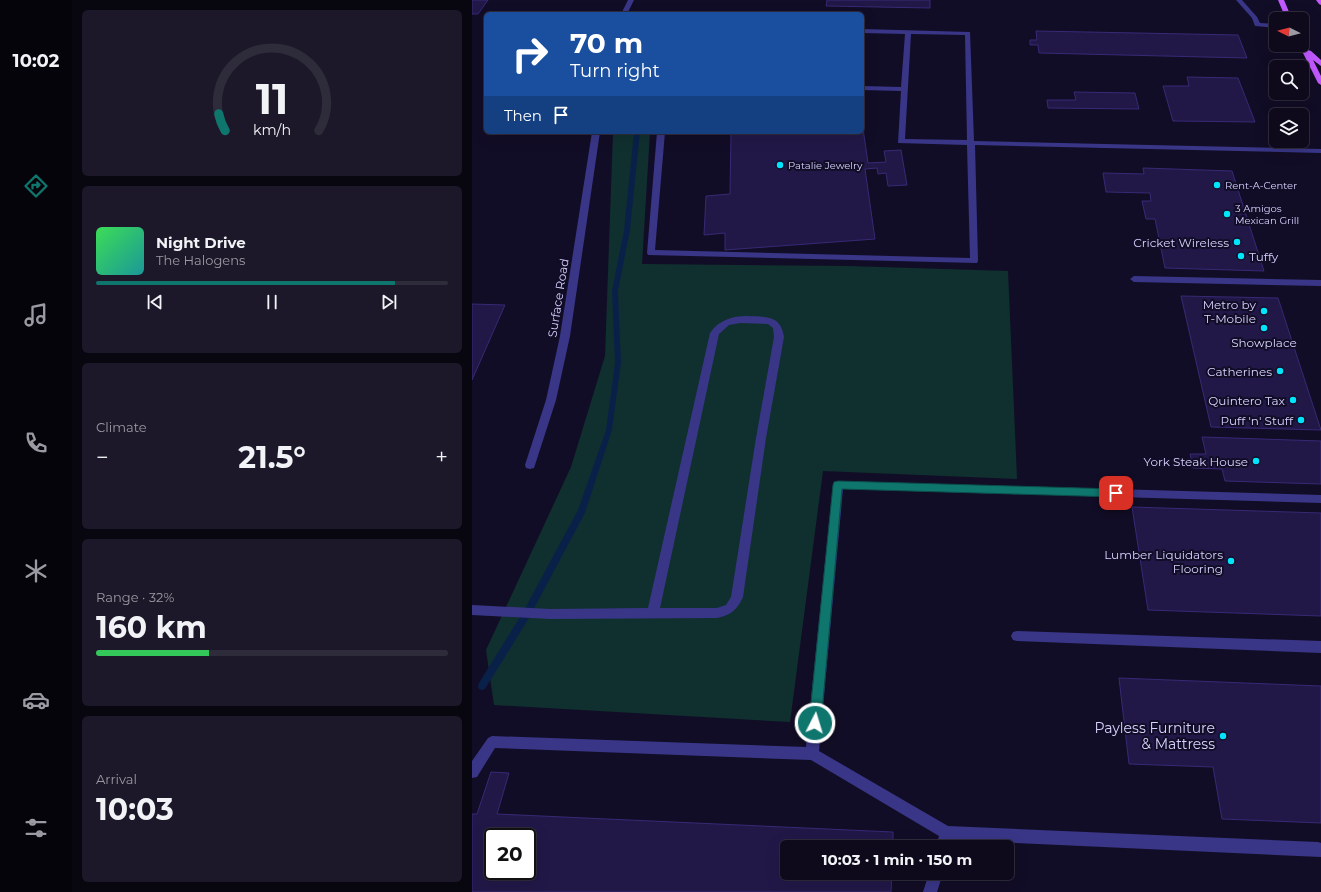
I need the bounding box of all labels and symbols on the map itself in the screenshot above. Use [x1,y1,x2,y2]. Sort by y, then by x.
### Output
north arrow [1269,12,1309,52]
place label: Patalie Jewelry [788,159,863,172]
marker: Patalie Jewelry [775,160,785,170]
place label: Rent-A-Center [1225,179,1297,192]
marker: Rent-A-Center [1212,180,1222,190]
place label: 3 Amigos Mexican Grill [1235,202,1299,227]
marker: 3 Amigos Mexican Grill [1222,209,1232,219]
place label: Cricket Wireless [1133,235,1229,250]
marker: Cricket Wireless [1232,237,1242,247]
place label: Tuffy [1249,249,1279,264]
marker: Tuffy [1236,251,1246,261]
street label: Surface Road [544,257,572,339]
place label: Metro by T-Mobile [1203,297,1256,326]
marker: Metro by T-Mobile [1259,306,1269,316]
marker: Showplace [1259,323,1269,333]
place label: Showplace [1231,335,1297,350]
place label: Catherines [1207,364,1272,379]
marker: Catherines [1275,366,1285,376]
place label: Quintero Tax [1208,393,1286,408]
marker: Quintero Tax [1288,395,1298,405]
place label: Puff 'n' Stuff [1220,413,1294,428]
marker: Puff 'n' Stuff [1296,415,1306,425]
place label: York Steak House [1144,454,1248,469]
marker: York Steak House [1251,456,1261,466]
pin [1099,476,1133,510]
place label: Lumber Liquidators Flooring [1104,547,1223,576]
marker: Lumber Liquidators Flooring [1226,556,1236,566]
position arrow [794,702,836,744]
place label: Payless Furniture & Mattress [1094,719,1215,753]
marker: Payless Furniture & Mattress [1218,731,1228,741]
speed limit sign: 20 [484,828,536,880]

